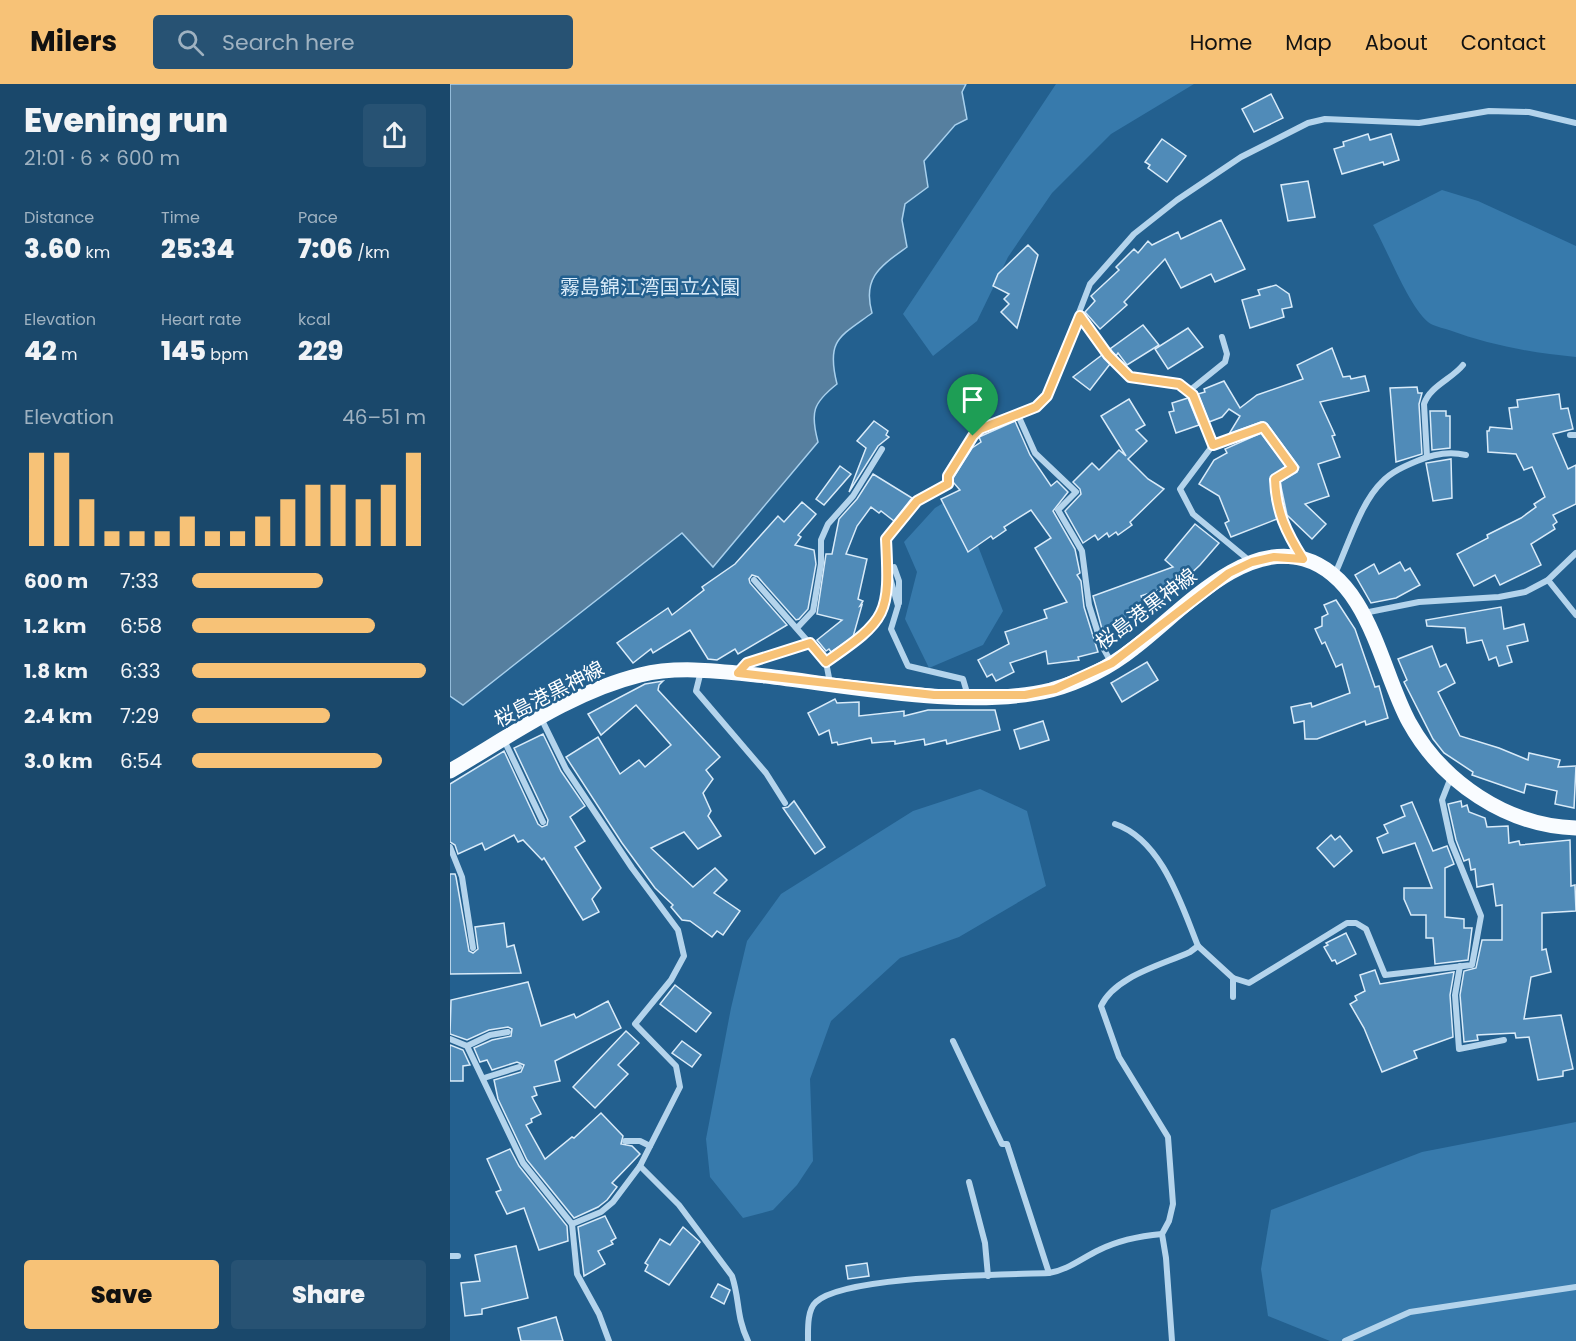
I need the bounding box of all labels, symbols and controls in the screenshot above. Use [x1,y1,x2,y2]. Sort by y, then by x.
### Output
search box [153,15,573,69]
text: Milers [30,22,117,61]
icon: search [174,26,207,59]
text: Search here [222,27,355,58]
text: Home [1190,28,1252,57]
text: Map [1285,28,1332,57]
text: About [1365,28,1428,57]
text: Contact [1461,28,1546,57]
text: Evening run [24,97,228,144]
button: share [363,104,426,167]
text: 21:01 · 6 × 600 m [24,144,180,172]
text: Distance [24,206,94,229]
text: Time [161,206,200,229]
text: Pace [298,206,338,229]
text: 3.60 [24,231,81,267]
text: 25:34 [161,231,235,267]
text: 7:06 [298,231,353,267]
text: km [81,241,110,264]
text: /km [353,241,390,264]
park label: 霧島錦江湾国立公園 [560,273,740,301]
text: Elevation [24,308,96,331]
text: Heart rate [161,308,241,331]
text: kcal [298,308,331,331]
text: 42 [24,333,57,369]
text: 145 [161,333,206,369]
text: 229 [298,333,343,369]
text: m [57,343,78,366]
text: bpm [206,343,248,366]
pin [947,374,998,436]
icon: arrive [956,383,989,416]
text: Elevation [24,403,114,431]
text: 46–51 m [342,403,426,431]
street label: 桜島港黒神線 [1090,562,1202,656]
text: 600 m [24,567,88,595]
text: 7:33 [120,567,159,595]
text: 1.2 km [24,612,86,640]
text: 6:58 [120,612,162,640]
street label: 桜島港黒神線 [489,654,609,734]
text: 1.8 km [24,657,88,685]
text: 6:33 [120,657,161,685]
text: 2.4 km [24,702,92,730]
text: 7:29 [120,702,159,730]
text: 3.0 km [24,747,93,775]
text: 6:54 [120,747,162,775]
button: Save [24,1260,219,1329]
button: Share [231,1260,426,1329]

